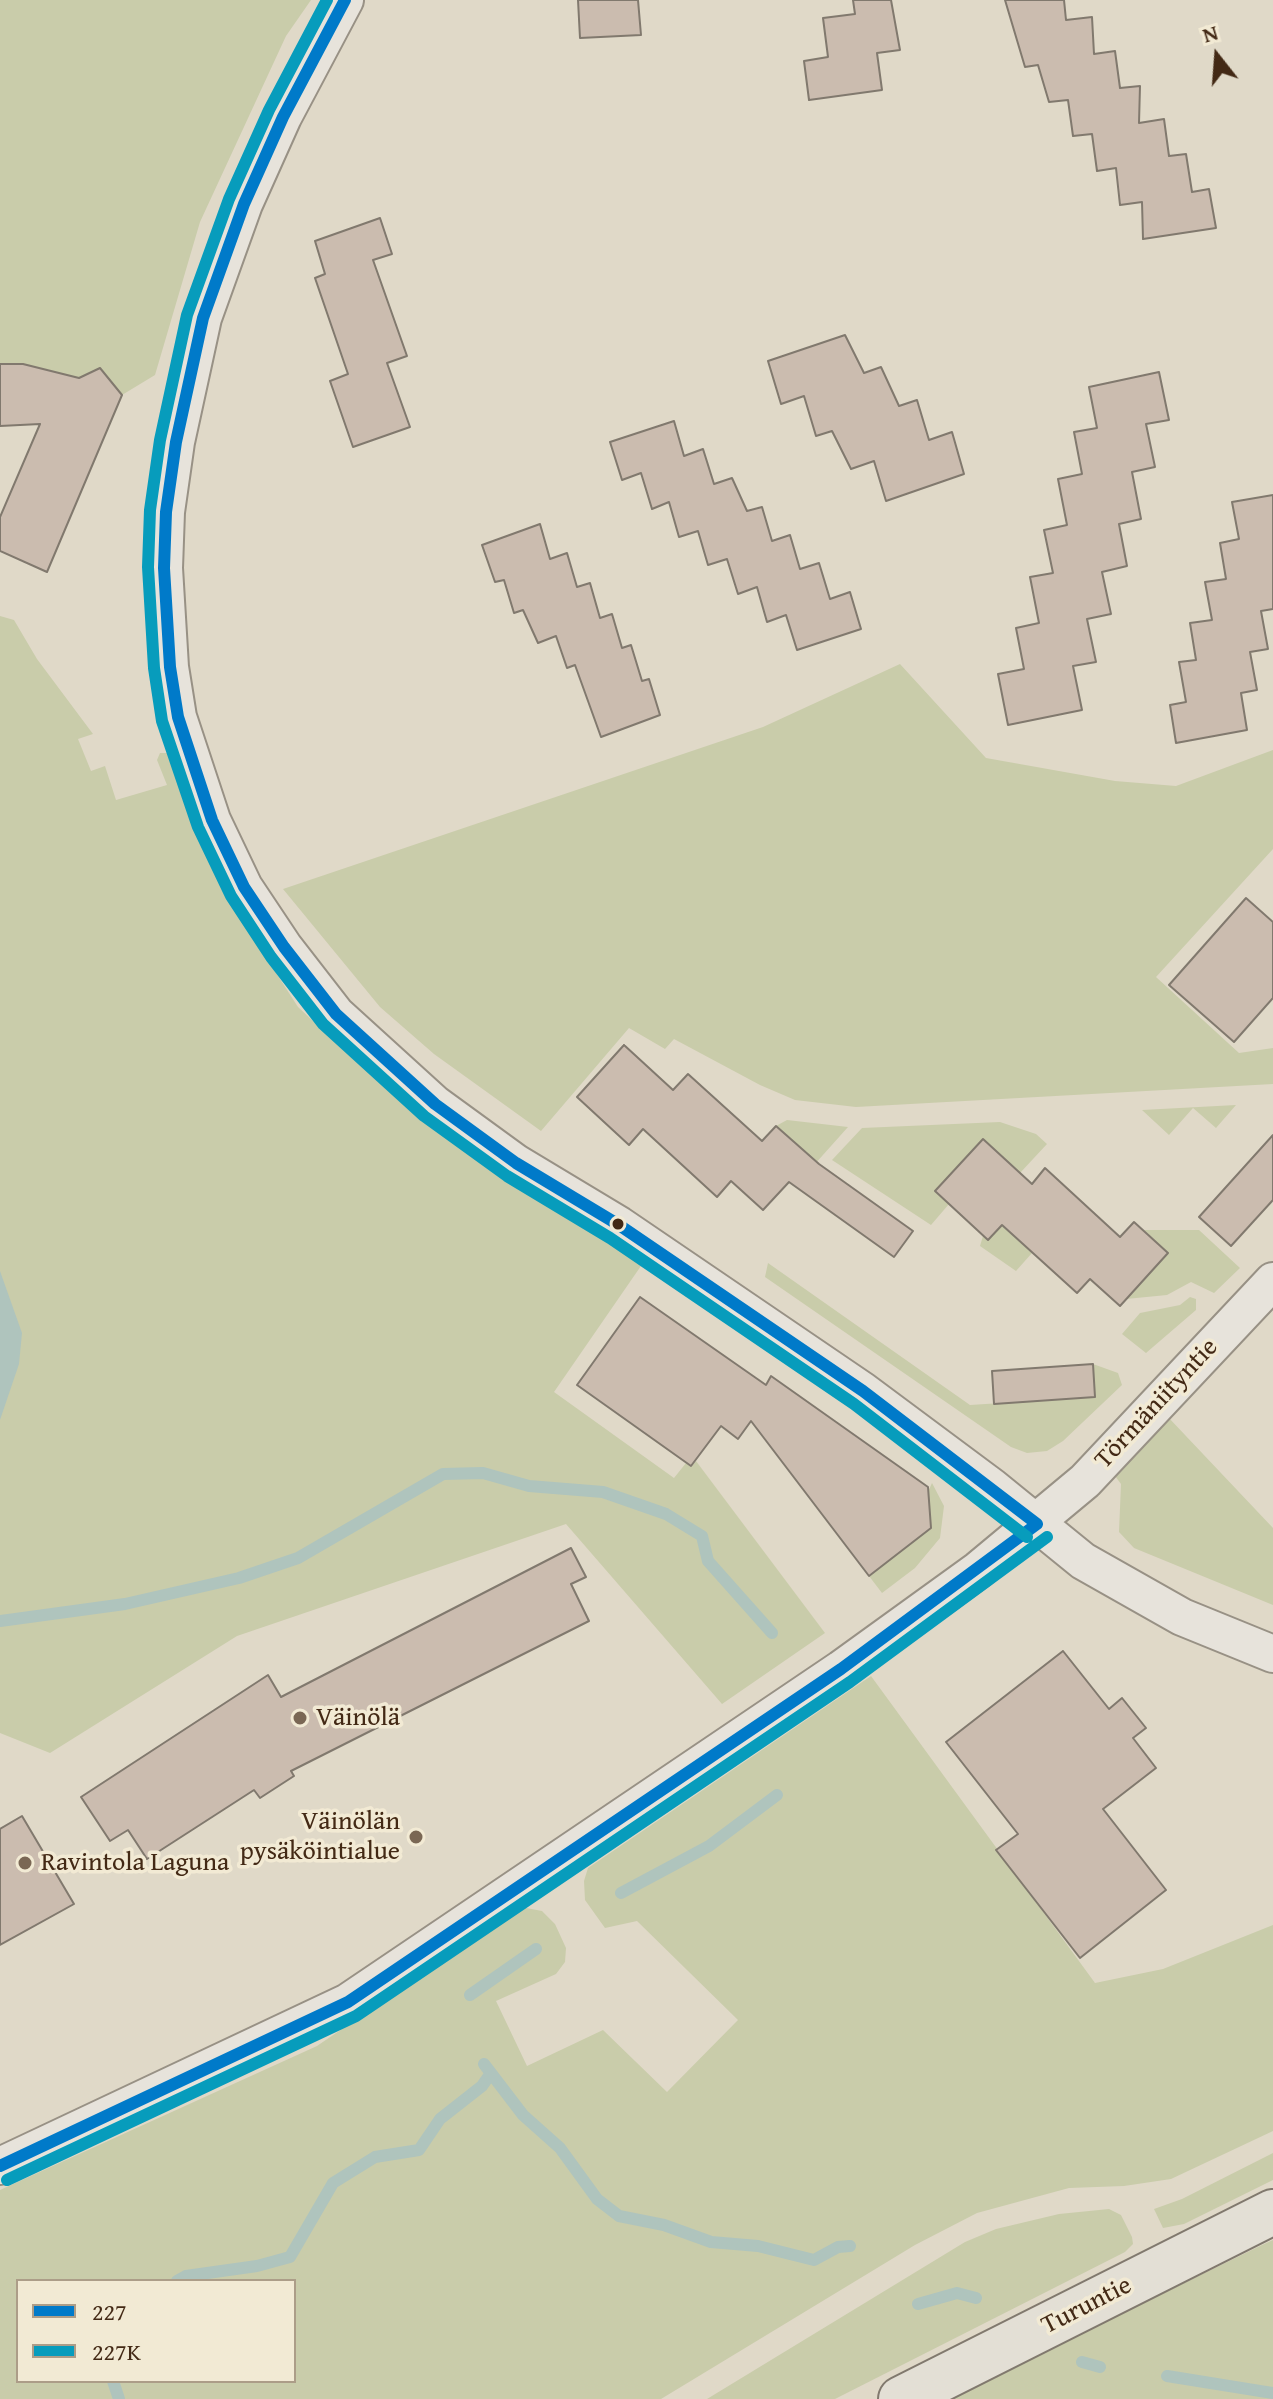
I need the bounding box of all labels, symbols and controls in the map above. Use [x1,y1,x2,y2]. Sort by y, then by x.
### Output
north arrow [1177,16,1257,96]
text: N [1198,16,1222,51]
unlabelled marker [610,1216,626,1232]
street label: Törmäniityntie [1089,1332,1225,1476]
place label: Väinölä [316,1702,400,1734]
marker: Väinölä [291,1709,309,1727]
place label: Väinölän pysäköintialue [240,1806,400,1868]
marker: Väinölän pysäköintialue [407,1828,425,1846]
place label: Ravintola Laguna [41,1847,229,1879]
marker: Ravintola Laguna [16,1854,34,1872]
street label: Turuntie [1037,2270,1137,2342]
legend [16,2279,296,2383]
text: 227 [92,2294,127,2329]
text: 227K [92,2334,141,2369]

